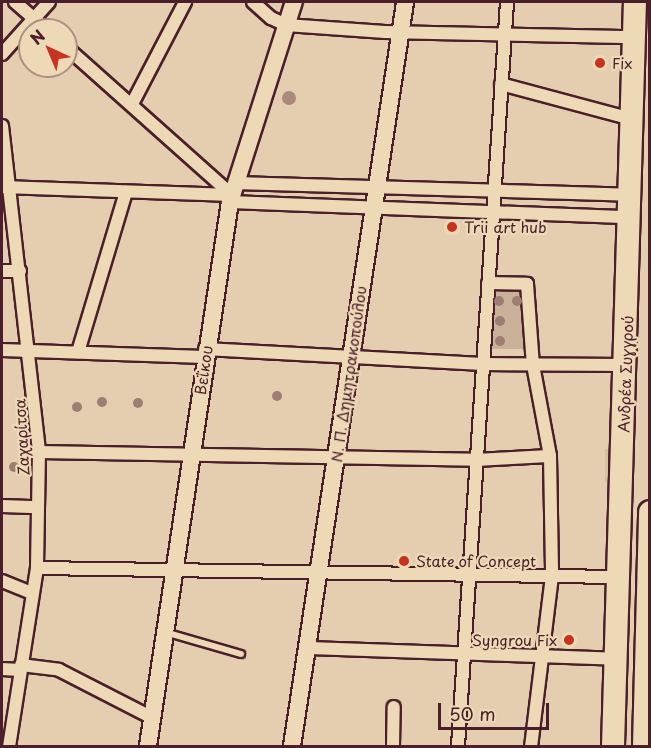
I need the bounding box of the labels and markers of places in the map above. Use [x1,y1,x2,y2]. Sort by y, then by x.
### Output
place label: Fix [612,54,632,72]
marker: Fix [593,56,607,70]
place label: Trii art hub [464,218,546,236]
marker: Trii art hub [445,220,459,234]
place label: State of Concept [416,552,538,570]
marker: State of Concept [397,554,411,568]
place label: Syngrou Fix [472,631,557,649]
marker: Syngrou Fix [562,633,576,647]

